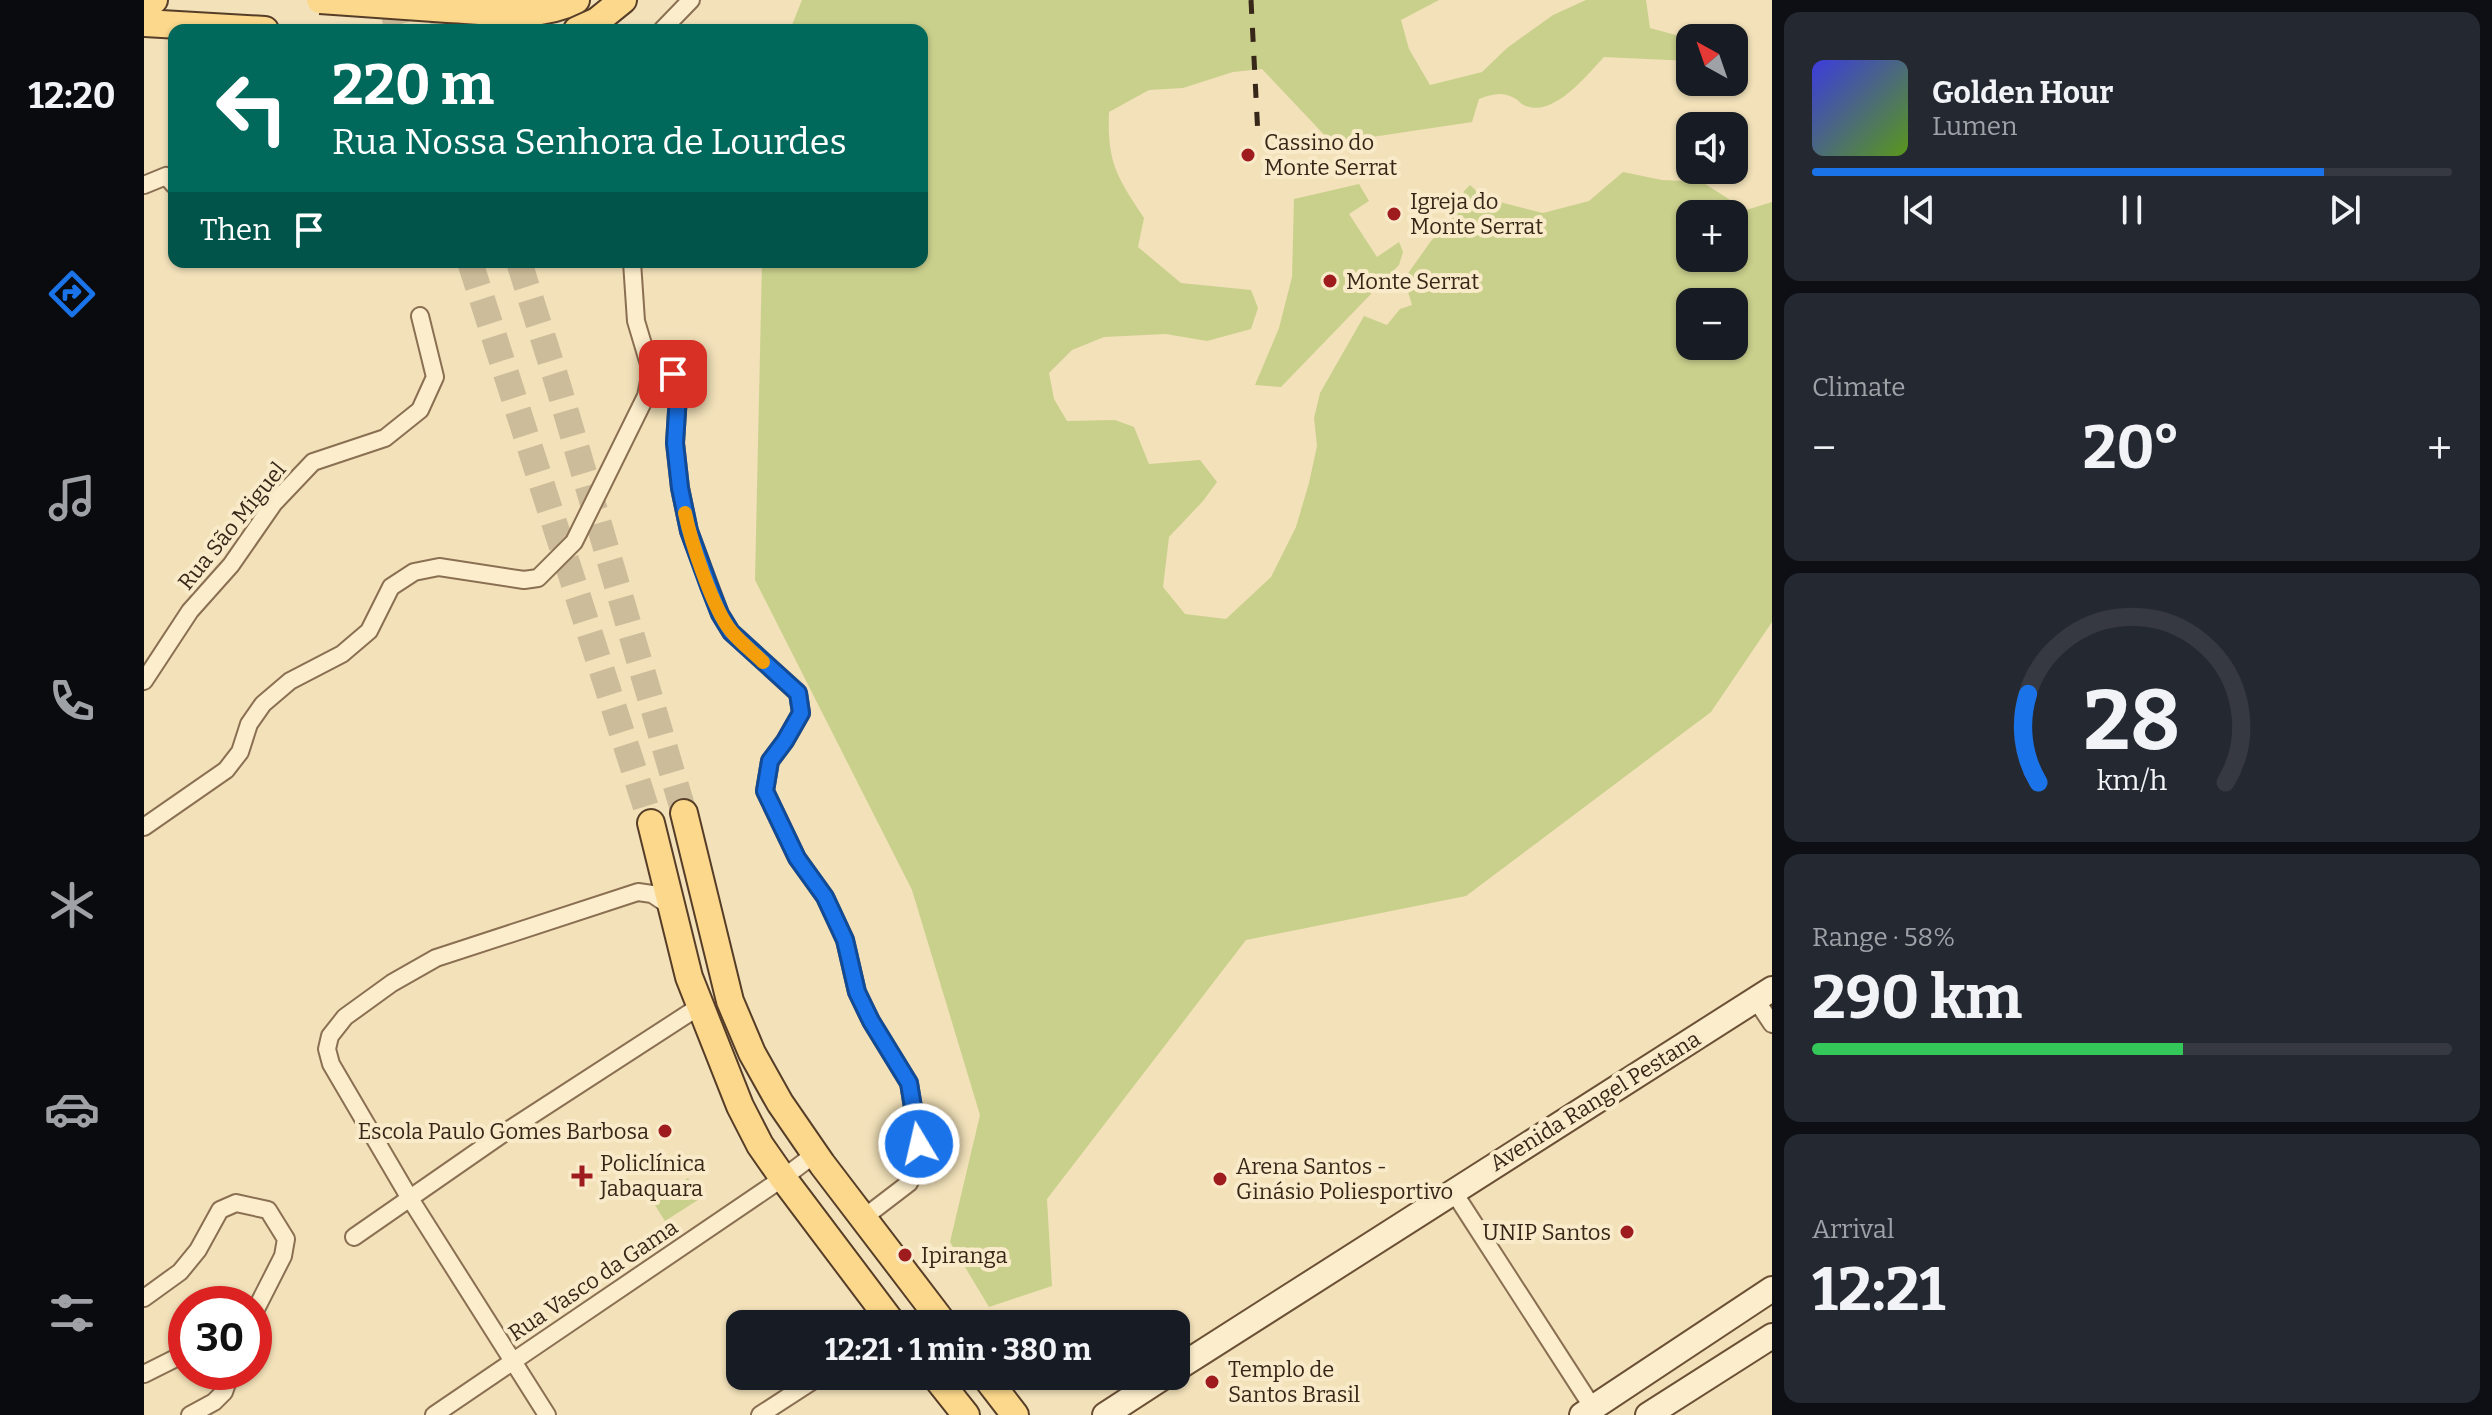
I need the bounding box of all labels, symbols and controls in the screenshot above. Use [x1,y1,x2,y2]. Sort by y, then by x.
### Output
north arrow [1676,24,1748,96]
map controls [1676,24,1748,360]
text: 220 m [332,52,494,119]
icon: left [200,56,304,160]
text: 12:20 [28,74,116,118]
text: Golden Hour [1932,75,2113,111]
text: Lumen [1932,111,2018,142]
button: sound [1676,112,1748,184]
text: Rua Nossa Senhora de Lourdes [332,120,847,164]
place label: Cassino do Monte Serrat [1264,129,1397,181]
marker: Cassino do Monte Serrat [1239,146,1257,164]
place label: Igreja do Monte Serrat [1410,188,1543,240]
icon: previous [1897,188,1941,232]
icon: pause [2110,188,2154,232]
icon: next [2323,188,2367,232]
button: + [1676,200,1748,272]
marker: Igreja do Monte Serrat [1385,205,1403,223]
icon: arrive [287,208,331,252]
text: Then [200,212,271,248]
icon: directions [44,266,100,322]
place label: Monte Serrat [1346,268,1479,295]
marker: Monte Serrat [1321,272,1339,290]
button: − [1676,288,1748,360]
pin [639,340,707,408]
icon: arrive [651,352,695,396]
text: Climate [1812,372,1906,403]
text: 20° [2083,412,2180,484]
text: − [1812,422,1836,475]
text: + [2427,422,2452,475]
street label: Rua São Miguel [172,457,292,595]
icon: music [44,470,100,526]
text: 28 [2084,671,2180,771]
icon: phone [44,673,100,729]
text: km/h [2097,764,2168,799]
icon: climate [44,877,100,933]
text: Range · 58% [1812,922,1955,953]
text: 290 km [1812,962,2022,1034]
street label: Avenida Rangel Pestana [1485,1025,1705,1177]
icon: car [44,1081,100,1137]
position arrow [877,1102,961,1186]
place label: Escola Paulo Gomes Barbosa [358,1118,649,1145]
marker: Escola Paulo Gomes Barbosa [656,1122,674,1140]
place label: Policlínica Jabaquara [599,1150,705,1202]
place label: Arena Santos - Ginásio Poliesportivo [1236,1153,1453,1205]
marker: Policlínica Jabaquara [571,1165,593,1187]
marker: Arena Santos - Ginásio Poliesportivo [1211,1170,1229,1188]
street label: Rua Vasco da Gama [503,1213,683,1347]
text: Arrival [1812,1214,1894,1245]
place label: UNIP Santos [1483,1219,1611,1246]
marker: UNIP Santos [1618,1223,1636,1241]
place label: Ipiranga [921,1242,1007,1269]
marker: Ipiranga [896,1246,914,1264]
text: 12:21 [1812,1254,1945,1326]
icon: filters [44,1285,100,1341]
speed limit sign: 30 [168,1286,272,1390]
text: 12:21 · 1 min · 380 m [825,1332,1091,1368]
place label: Templo de Santos Brasil [1228,1356,1360,1408]
marker: Templo de Santos Brasil [1203,1373,1221,1391]

